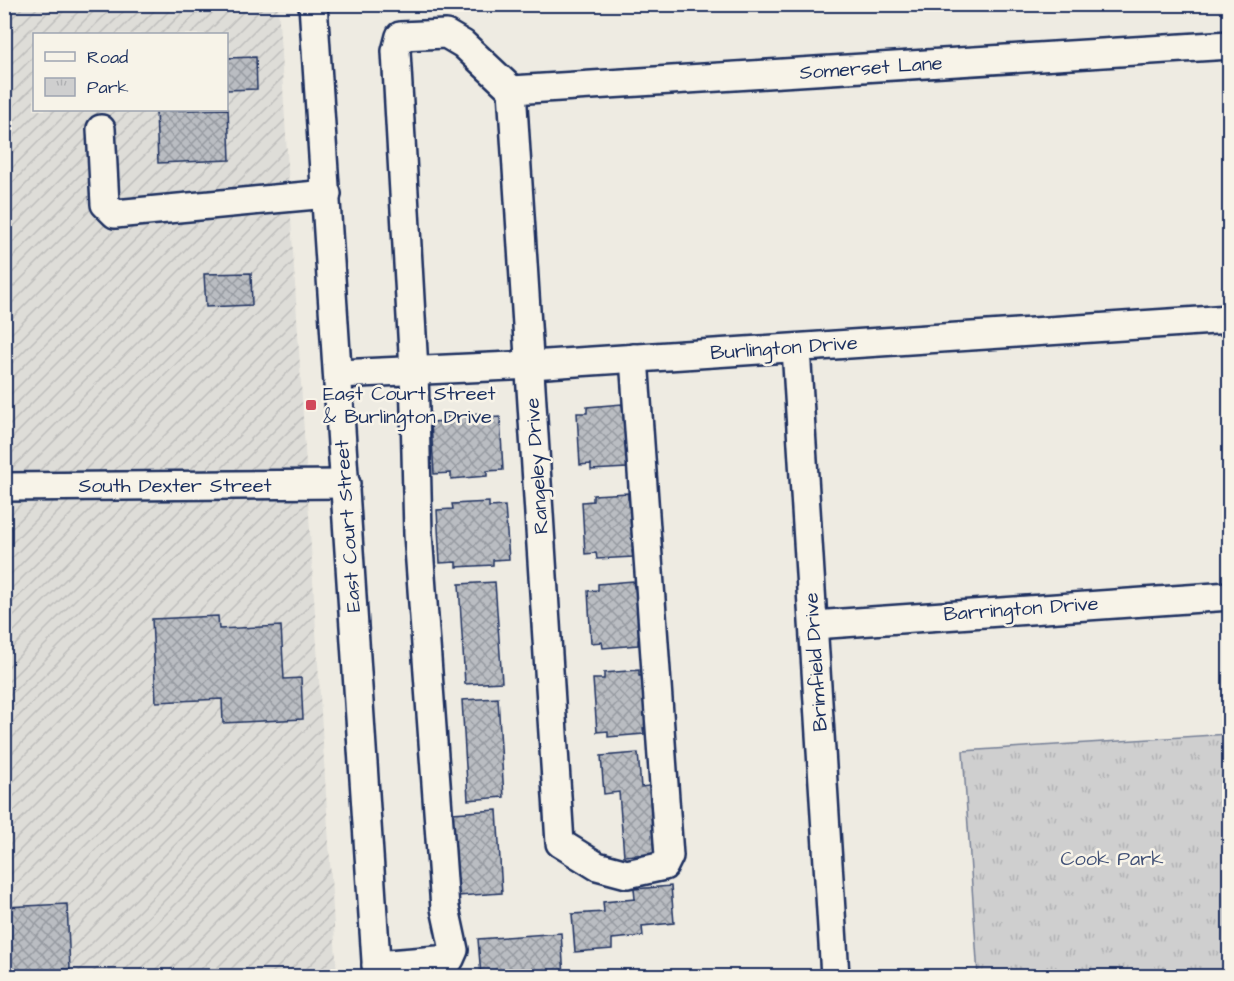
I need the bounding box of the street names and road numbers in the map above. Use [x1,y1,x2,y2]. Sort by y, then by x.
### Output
street label: Somerset Lane [799,49,944,87]
street label: Burlington Drive [709,329,859,368]
street label: Rangeley Drive [518,397,557,535]
street label: East Court Street [328,439,368,613]
street label: South Dexter Street [78,472,272,500]
street label: Barrington Drive [943,590,1100,629]
street label: Brimfield Drive [797,591,835,732]

